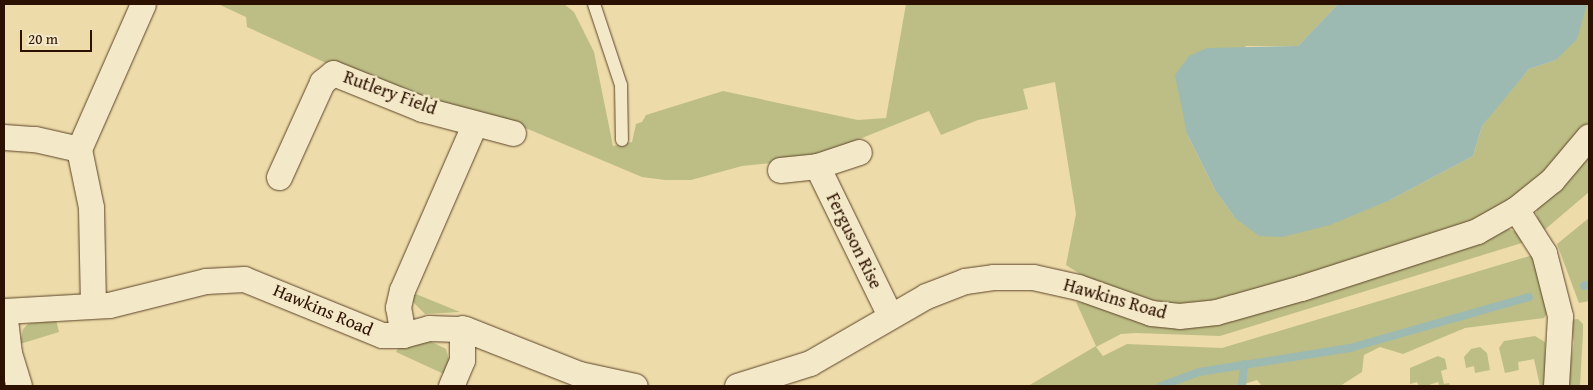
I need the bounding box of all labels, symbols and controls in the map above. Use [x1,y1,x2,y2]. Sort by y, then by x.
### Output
scale bar [22,20,95,52]
text: 20 m [28,28,58,49]
street label: Rutlery Field [341,66,439,120]
street label: Ferguson Rise [821,190,887,292]
street label: Hawkins Road [1061,274,1169,324]
street label: Hawkins Road [270,279,376,341]

